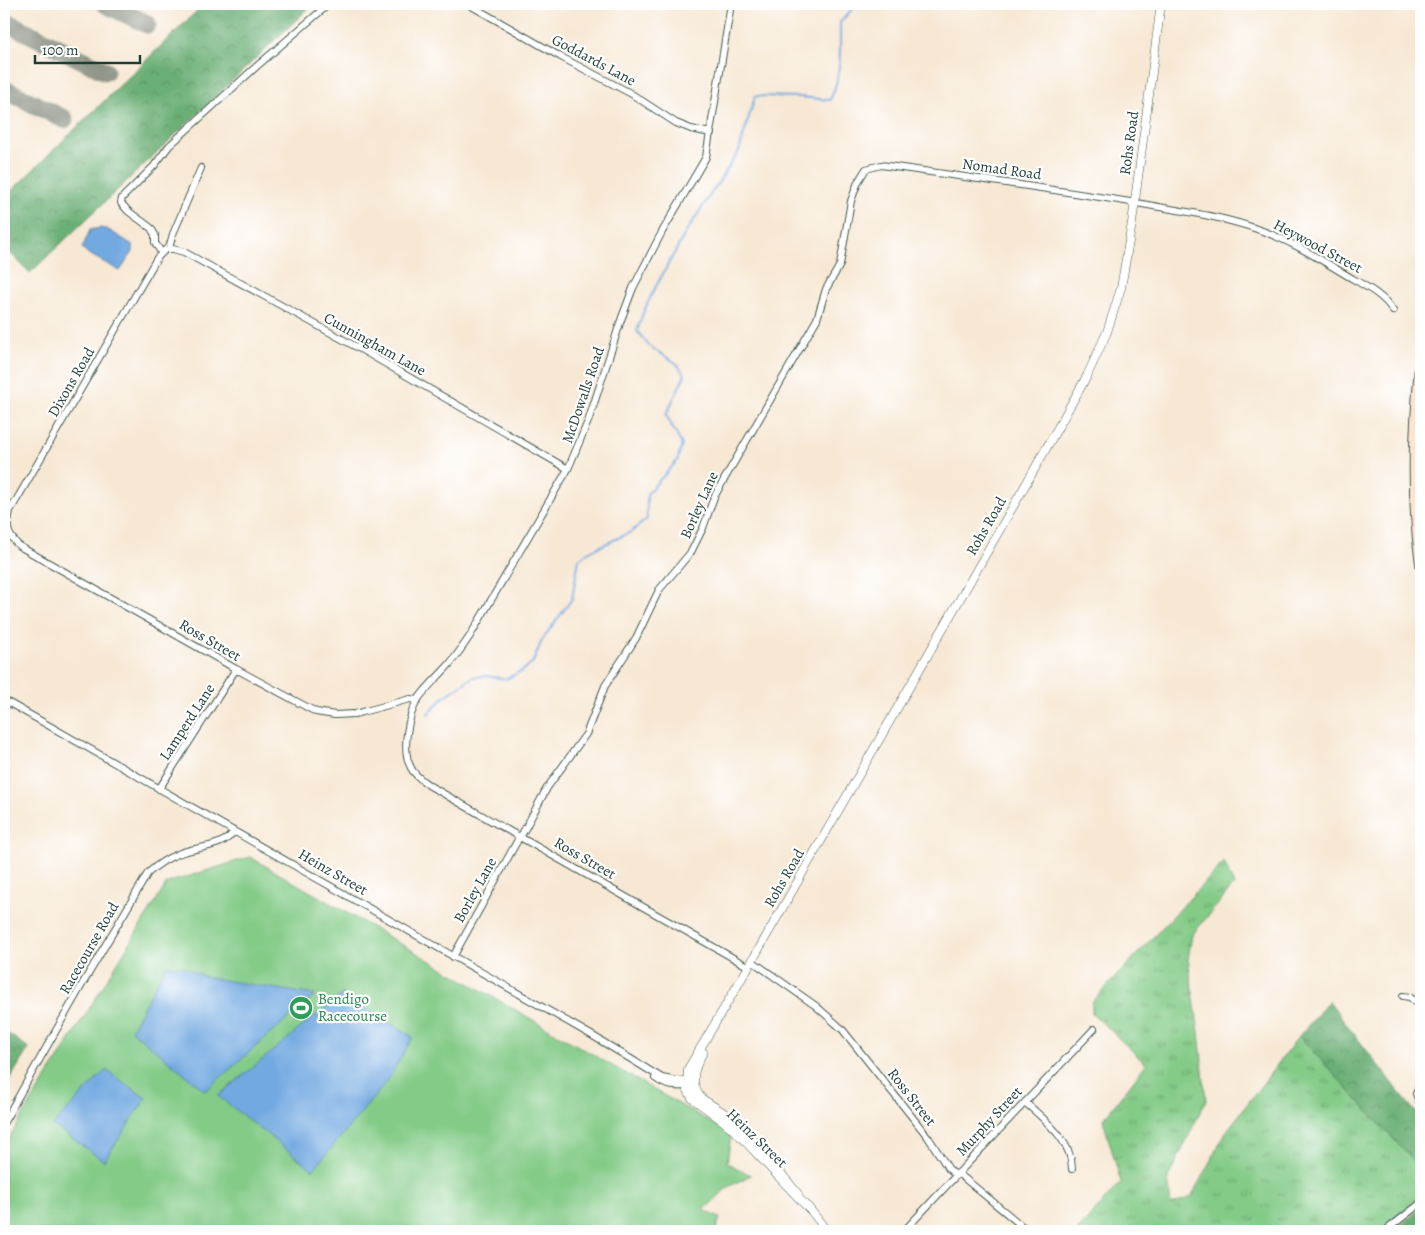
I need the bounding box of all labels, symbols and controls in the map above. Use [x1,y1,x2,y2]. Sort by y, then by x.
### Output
street label: Goddards Lane [548,29,640,91]
scale bar [35,32,140,64]
text: 100 m [42,40,79,60]
street label: Rohs Road [1115,109,1144,176]
street label: Nomad Road [961,154,1044,185]
street label: Heywood Street [1270,214,1366,278]
street label: Cunningham Lane [320,308,430,380]
street label: Dixons Road [43,343,100,421]
street label: McDowalls Road [557,343,609,446]
street label: Borley Lane [675,468,723,542]
street label: Rohs Road [961,492,1011,559]
street label: Ross Street [176,614,245,666]
street label: Lamperd Lane [155,679,219,764]
street label: Ross Street [551,832,620,884]
street label: Heinz Street [295,844,371,900]
street label: Rohs Road [759,844,809,911]
street label: Borley Lane [449,854,501,926]
street label: Racecourse Road [55,898,124,998]
place label: Bendigo Racecourse [318,989,387,1026]
sports icon: Bendigo Racecourse [288,995,314,1021]
street label: Ross Street [883,1064,941,1130]
street label: Murphy Street [952,1082,1027,1160]
street label: Heinz Street [722,1104,792,1172]

